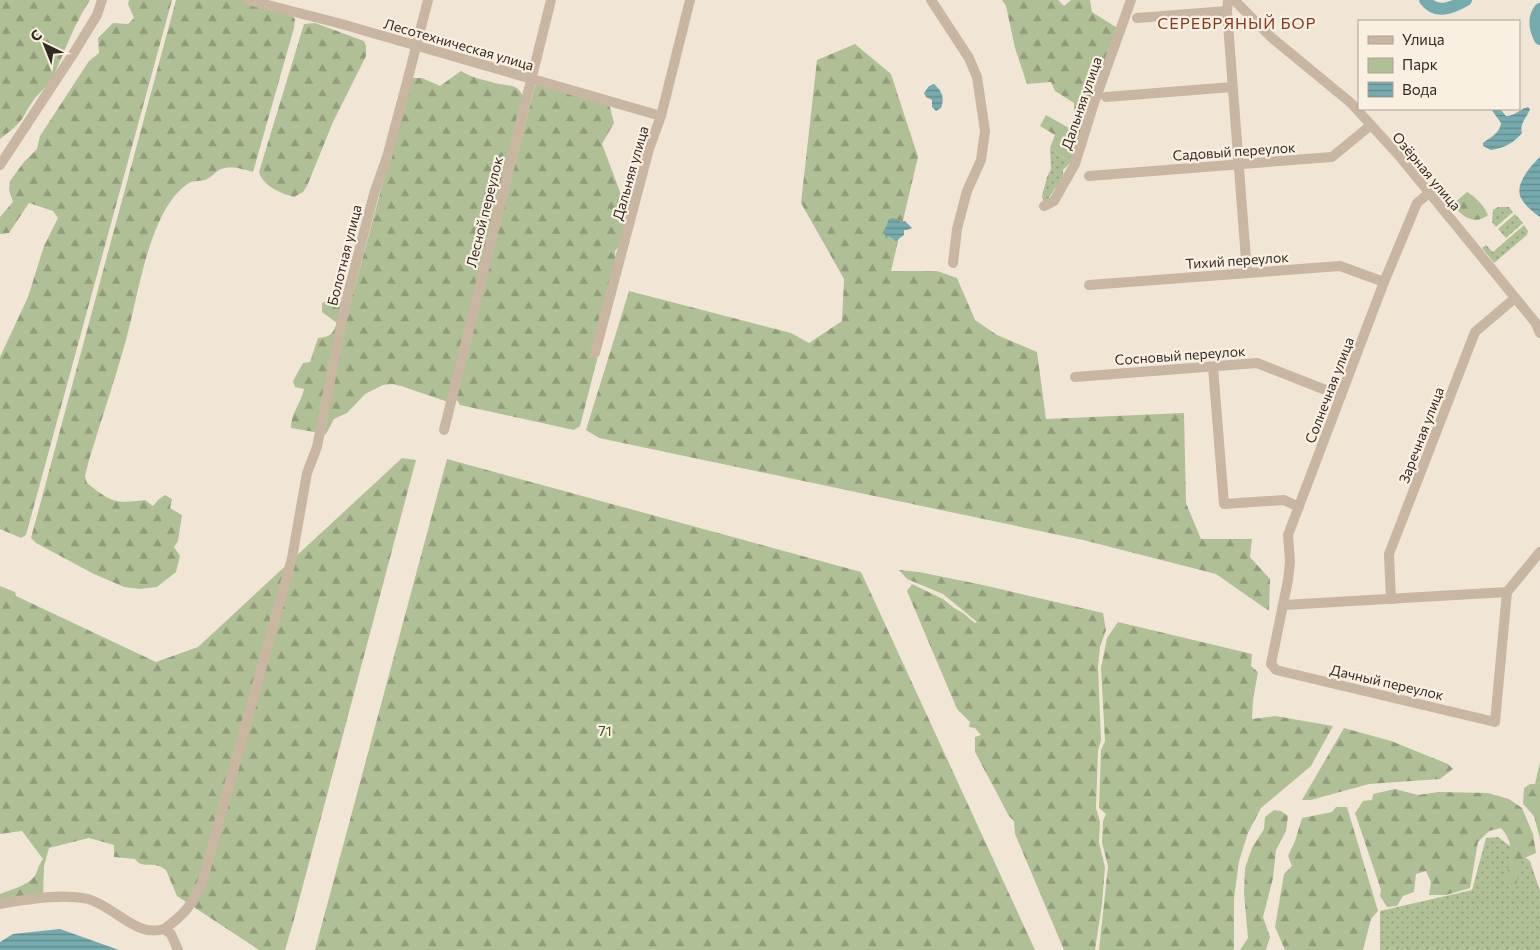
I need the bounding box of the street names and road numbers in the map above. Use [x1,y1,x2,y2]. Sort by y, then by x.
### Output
street label: Лесотехническая улица [382,14,536,74]
street label: Дальняя улица [1057,54,1105,152]
street label: Дальняя улица [608,124,652,222]
street label: Озёрная улица [1389,128,1465,214]
street label: Садовый переулок [1172,138,1297,164]
street label: Лесной переулок [462,154,506,269]
street label: Болотная улица [323,203,365,307]
street label: Тихий переулок [1185,248,1290,272]
street label: Солнечная улица [1301,335,1357,445]
street label: Сосновый переулок [1114,342,1246,368]
street label: Заречная улица [1395,384,1447,486]
street label: Дачный переулок [1329,661,1446,703]

